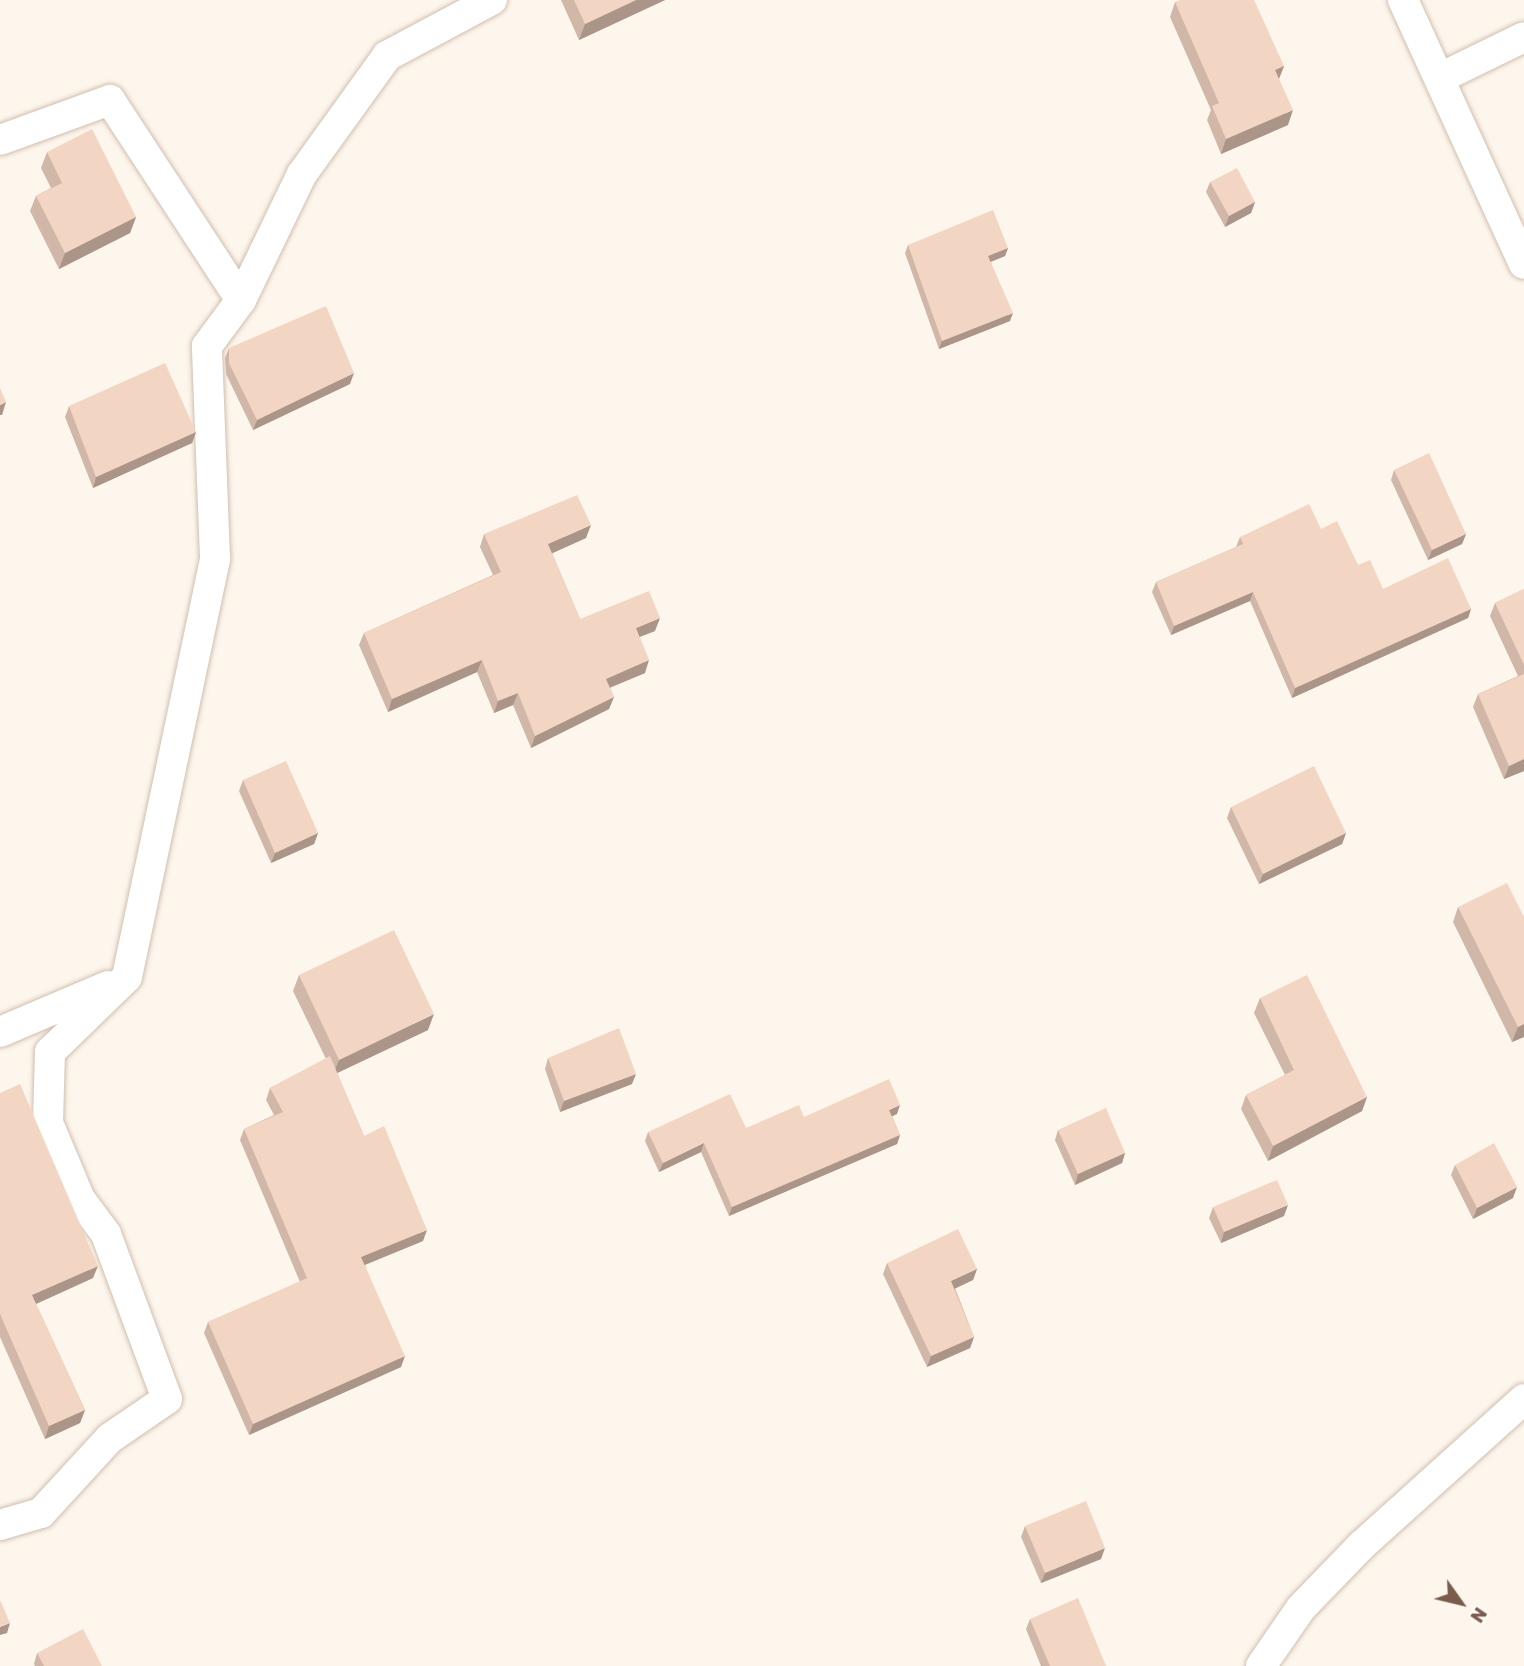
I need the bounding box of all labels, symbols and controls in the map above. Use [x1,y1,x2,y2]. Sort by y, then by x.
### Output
north arrow [1426,1568,1496,1638]
text: N [1465,1603,1492,1627]

